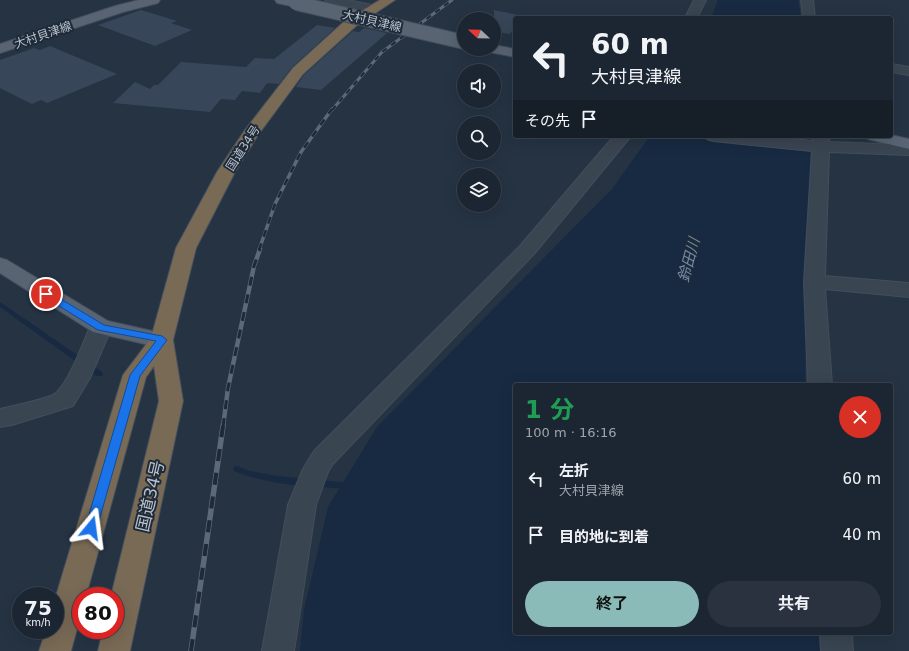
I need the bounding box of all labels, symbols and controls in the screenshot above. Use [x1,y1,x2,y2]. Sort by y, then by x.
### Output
street label: 大村貝津線 [341,7,403,35]
north arrow [457,12,501,56]
map controls [457,12,501,212]
street label: 大村貝津線 [12,19,74,51]
text: 60 m [591,28,669,61]
icon: left [525,32,577,84]
button: sound [457,64,501,108]
text: 大村貝津線 [591,66,681,87]
icon: arrive [578,108,600,130]
text: その先 [525,112,570,130]
button: search [457,116,501,160]
street label: 国道34号 [223,123,263,173]
button: layers [457,168,501,212]
water label: 鈴田川 [674,234,704,284]
pin [29,277,63,311]
icon: arrive [35,283,57,305]
text: 1 分 [525,396,574,424]
button: close [839,396,881,438]
text: 100 m · 16:16 [525,425,616,440]
street label: 国道34号 [132,458,168,534]
text: 左折 [559,462,589,480]
icon: left [525,468,547,490]
text: 60 m [843,470,881,488]
text: 大村貝津線 [559,483,624,498]
position arrow [70,507,112,549]
icon: arrive [525,524,547,546]
text: 40 m [843,526,881,544]
text: 目的地に到着 [559,528,649,546]
button: 終了 [525,581,699,627]
button: 共有 [707,581,881,627]
speed limit sign: 80 [72,587,124,639]
text: 75 [24,596,52,620]
text: km/h [25,617,51,628]

